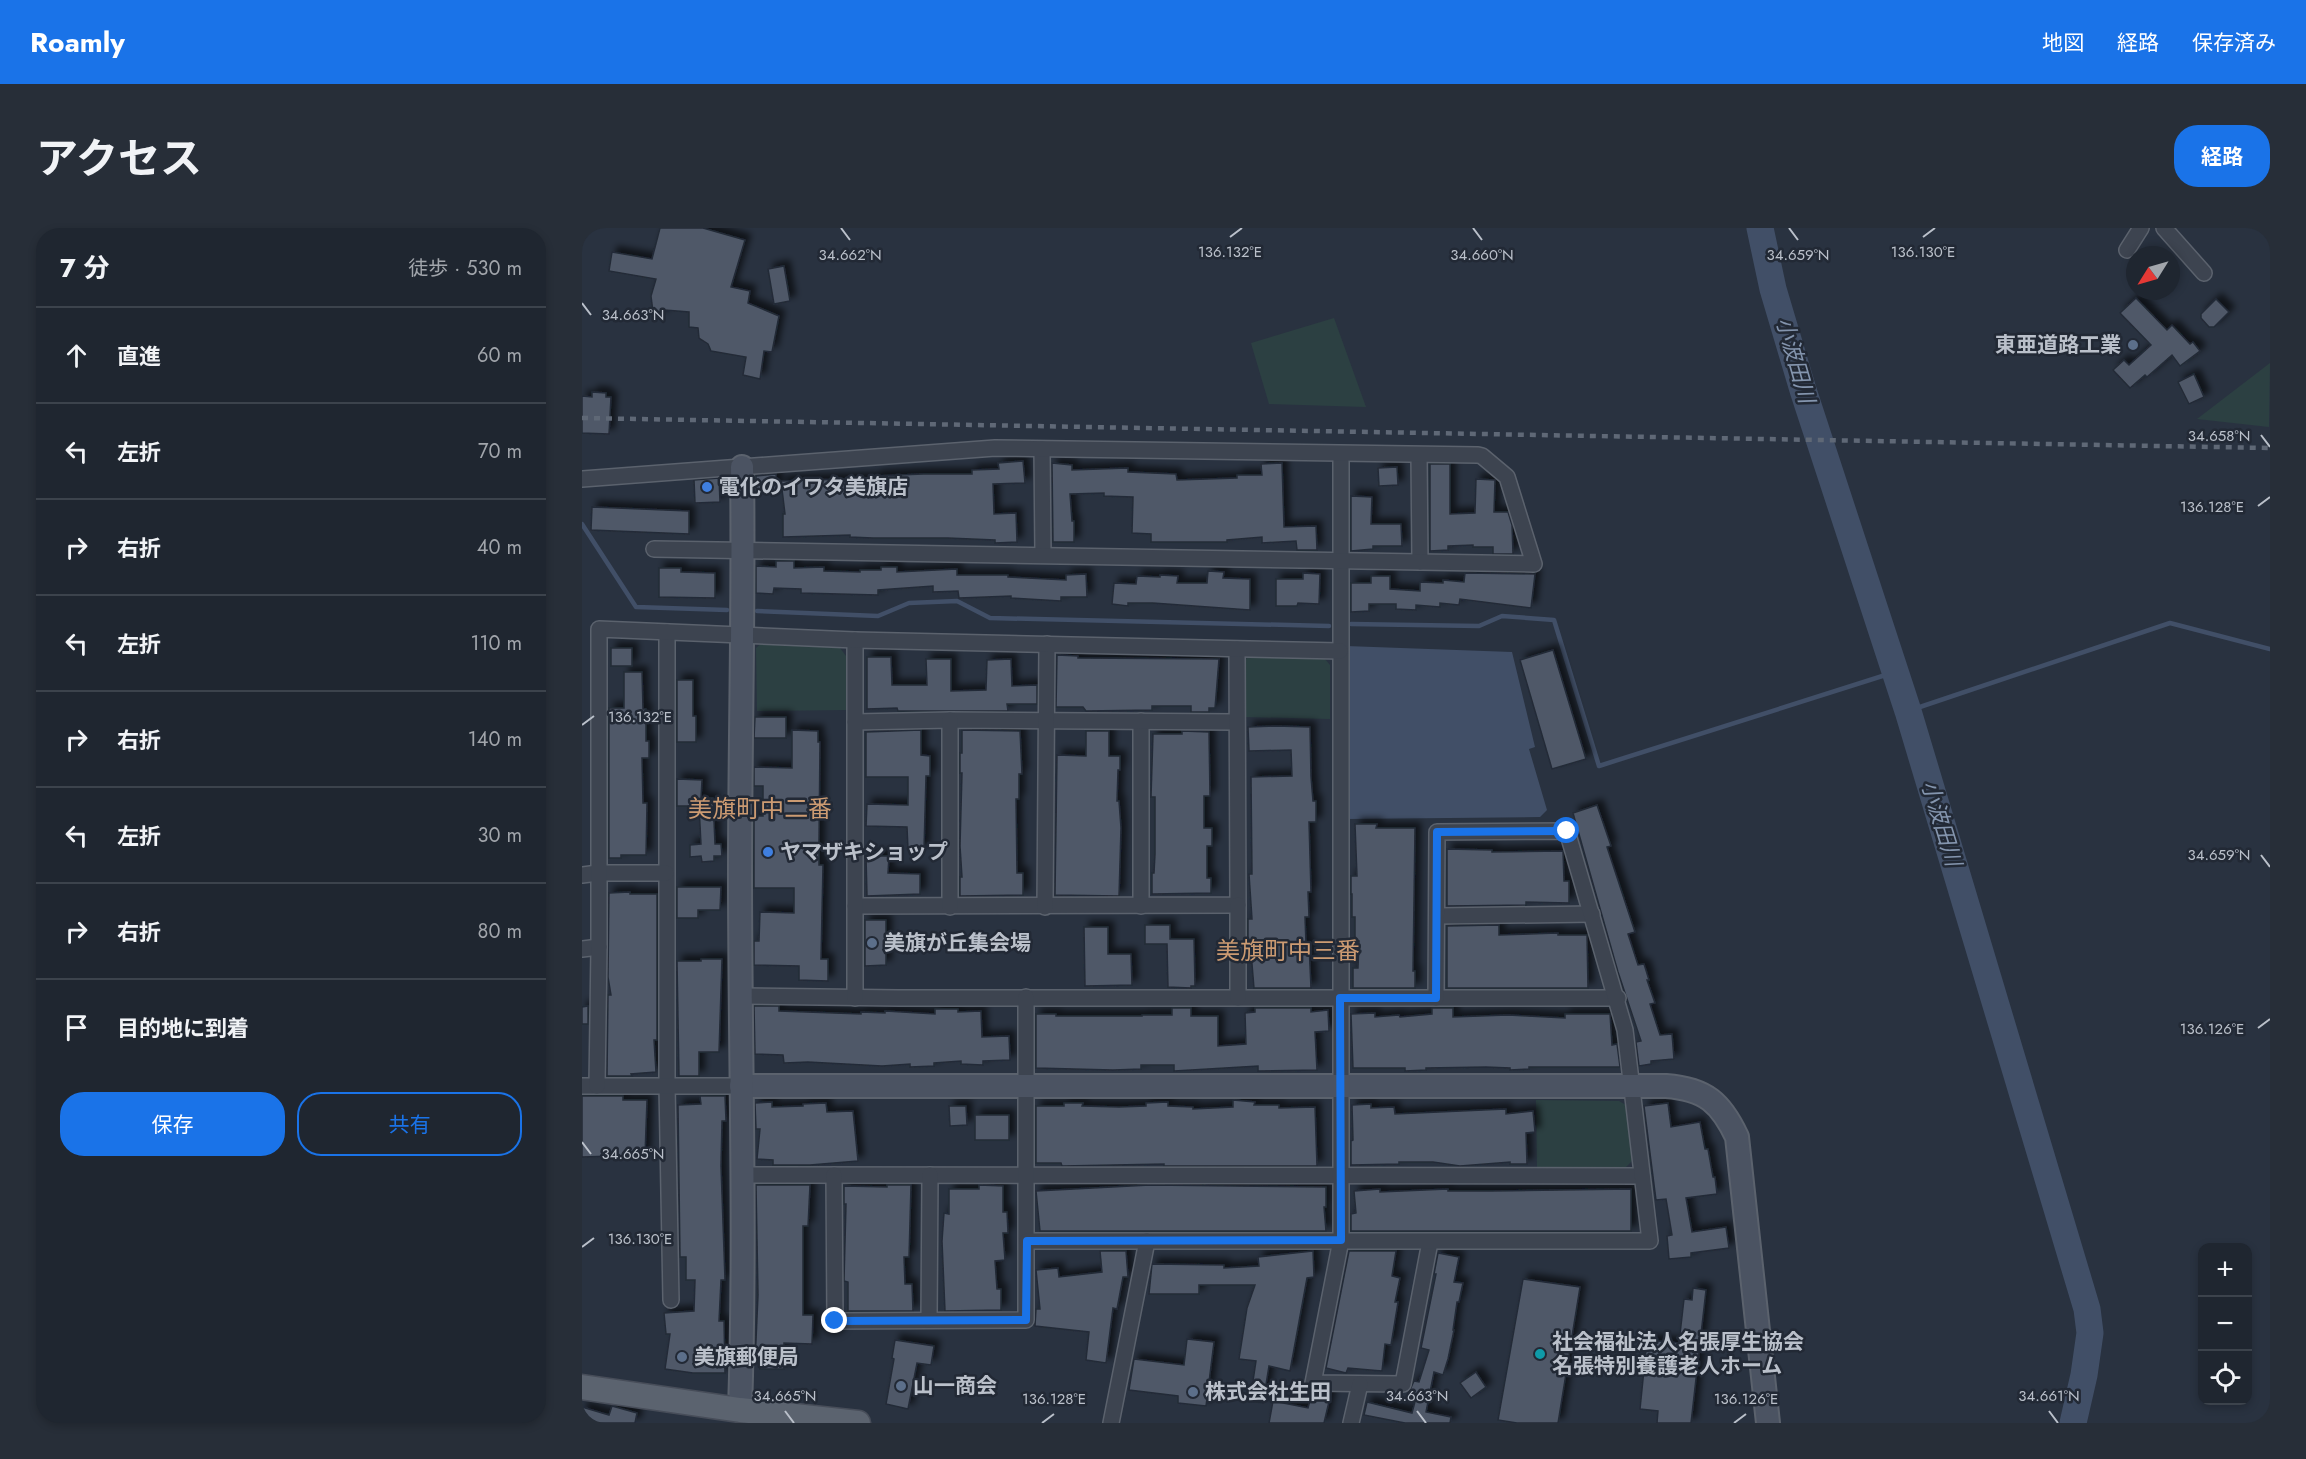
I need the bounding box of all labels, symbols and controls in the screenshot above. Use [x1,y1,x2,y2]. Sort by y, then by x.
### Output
text: Roamly [30,22,125,63]
text: 地図 [2042,28,2084,58]
text: 経路 [2117,28,2159,58]
text: 保存済み [2192,28,2276,58]
button: 経路 [2174,125,2270,187]
text: アクセス [36,128,202,189]
text: 136.132°E [1198,241,1262,263]
text: 136.130°E [1891,241,1955,263]
text: 34.662°N [818,244,882,266]
text: 34.660°N [1450,244,1514,266]
text: 34.659°N [1767,244,1829,266]
north arrow [2126,246,2180,300]
text: 7 分 [60,249,109,287]
text: 徒歩 · 530 m [408,254,522,283]
text: 34.663°N [602,304,664,326]
water label: 小波田川 [1768,313,1824,409]
place label: 東亜道路工業 [1995,330,2121,360]
marker: 東亜道路工業 [2126,338,2140,352]
icon: ahead [60,339,93,372]
text: 直進 [117,340,161,372]
text: 60 m [477,341,522,370]
text: 34.658°N [2188,425,2250,447]
icon: left [60,435,93,468]
text: 左折 [117,436,161,468]
text: 70 m [478,437,522,466]
place label: 電化のイワタ美旗店 [719,472,908,502]
marker: 電化のイワタ美旗店 [700,480,714,494]
text: 136.128°E [2180,496,2244,518]
icon: right [60,531,93,564]
text: 右折 [117,532,161,564]
text: 40 m [477,533,522,562]
icon: left [60,627,93,660]
text: 左折 [117,628,161,660]
text: 110 m [470,629,522,658]
text: 136.132°E [608,706,672,728]
icon: right [60,723,93,756]
text: 右折 [117,724,161,756]
text: 140 m [468,725,522,754]
water label: 小波田川 [1914,776,1971,872]
district label: 美旗町中二番 [688,791,832,826]
route start [1553,817,1579,843]
icon: left [60,819,93,852]
text: 左折 [117,820,161,852]
text: 30 m [477,821,522,850]
place label: ヤマザキショップ [780,837,948,867]
text: 34.659°N [2188,844,2250,866]
marker: ヤマザキショップ [761,845,775,859]
icon: right [60,915,93,948]
text: 右折 [117,916,161,948]
text: 80 m [477,917,522,946]
place label: 美旗が丘集会場 [884,928,1031,958]
district label: 美旗町中三番 [1216,933,1360,968]
marker: 美旗が丘集会場 [865,936,879,950]
icon: arrive [60,1011,93,1044]
text: 目的地に到着 [117,1012,249,1044]
text: 136.126°E [2180,1018,2244,1040]
button: 保存 [60,1092,285,1156]
button: 共有 [297,1092,522,1156]
text: 34.665°N [602,1143,664,1165]
text: 136.130°E [608,1228,672,1250]
map controls [2198,1243,2252,1405]
button: + [2198,1243,2252,1297]
button: − [2198,1297,2252,1351]
route end [821,1307,847,1333]
place label: 社会福祉法人名張厚生協会 名張特別養護老人ホーム [1552,1327,1804,1381]
place label: 美旗郵便局 [694,1342,799,1372]
marker: 社会福祉法人名張厚生協会 名張特別養護老人ホーム [1533,1347,1547,1361]
marker: 美旗郵便局 [675,1350,689,1364]
button: locate [2198,1351,2252,1405]
place label: 山一商会 [913,1371,997,1401]
place label: 株式会社生田 [1205,1377,1331,1407]
marker: 山一商会 [894,1379,908,1393]
text: 34.665°N [754,1385,816,1407]
marker: 株式会社生田 [1186,1385,1200,1399]
text: 34.663°N [1386,1385,1448,1407]
text: 34.661°N [2018,1385,2080,1407]
text: 136.128°E [1022,1388,1086,1410]
text: 136.126°E [1714,1388,1778,1410]

